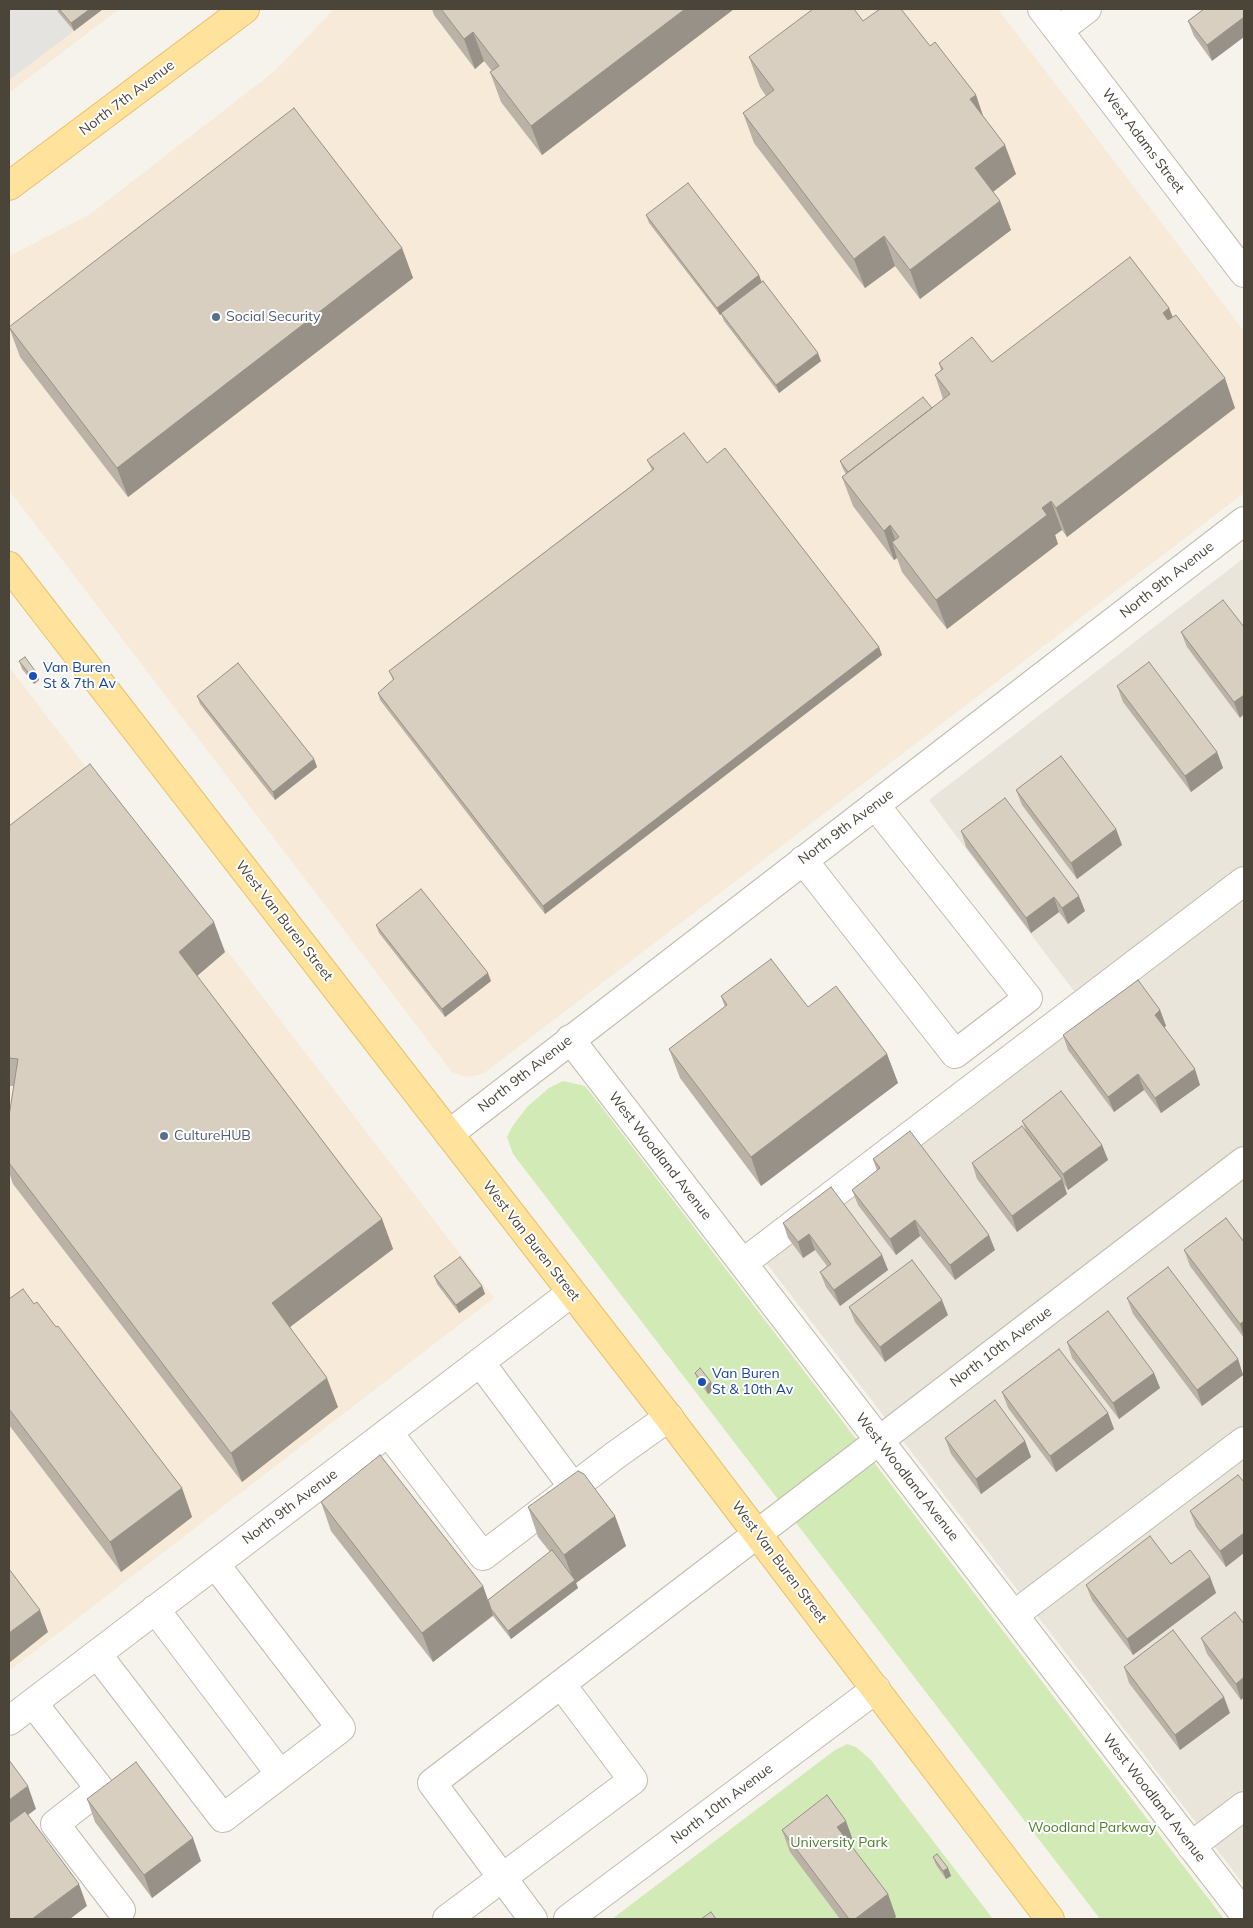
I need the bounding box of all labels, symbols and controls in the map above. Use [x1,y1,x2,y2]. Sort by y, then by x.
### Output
street label: North 7th Avenue [76,57,178,139]
street label: West Adams Street [1098,85,1188,197]
place label: Social Security [226,309,321,325]
marker: Social Security [210,311,222,323]
street label: North 9th Avenue [1117,538,1217,622]
place label: Van Buren St & 7th Av [43,660,116,692]
marker: Van Buren St & 7th Av [27,670,39,682]
street label: North 9th Avenue [795,786,897,868]
street label: West Van Buren Street [232,858,336,984]
street label: North 9th Avenue [475,1032,575,1116]
street label: West Woodland Avenue [605,1089,715,1223]
place label: CultureHUB [174,1128,251,1144]
marker: CultureHUB [158,1130,170,1142]
street label: West Van Buren Street [479,1178,583,1304]
street label: North 10th Avenue [947,1303,1055,1391]
place label: Van Buren St & 10th Av [712,1366,793,1398]
marker: Van Buren St & 10th Av [696,1376,708,1388]
street label: West Woodland Avenue [852,1410,962,1544]
street label: North 9th Avenue [239,1466,341,1548]
street label: West Van Buren Street [728,1498,830,1626]
street label: West Woodland Avenue [1099,1731,1209,1865]
street label: North 10th Avenue [668,1760,776,1848]
park label: Woodland Parkway [1028,1820,1156,1836]
park label: University Park [790,1835,888,1851]

